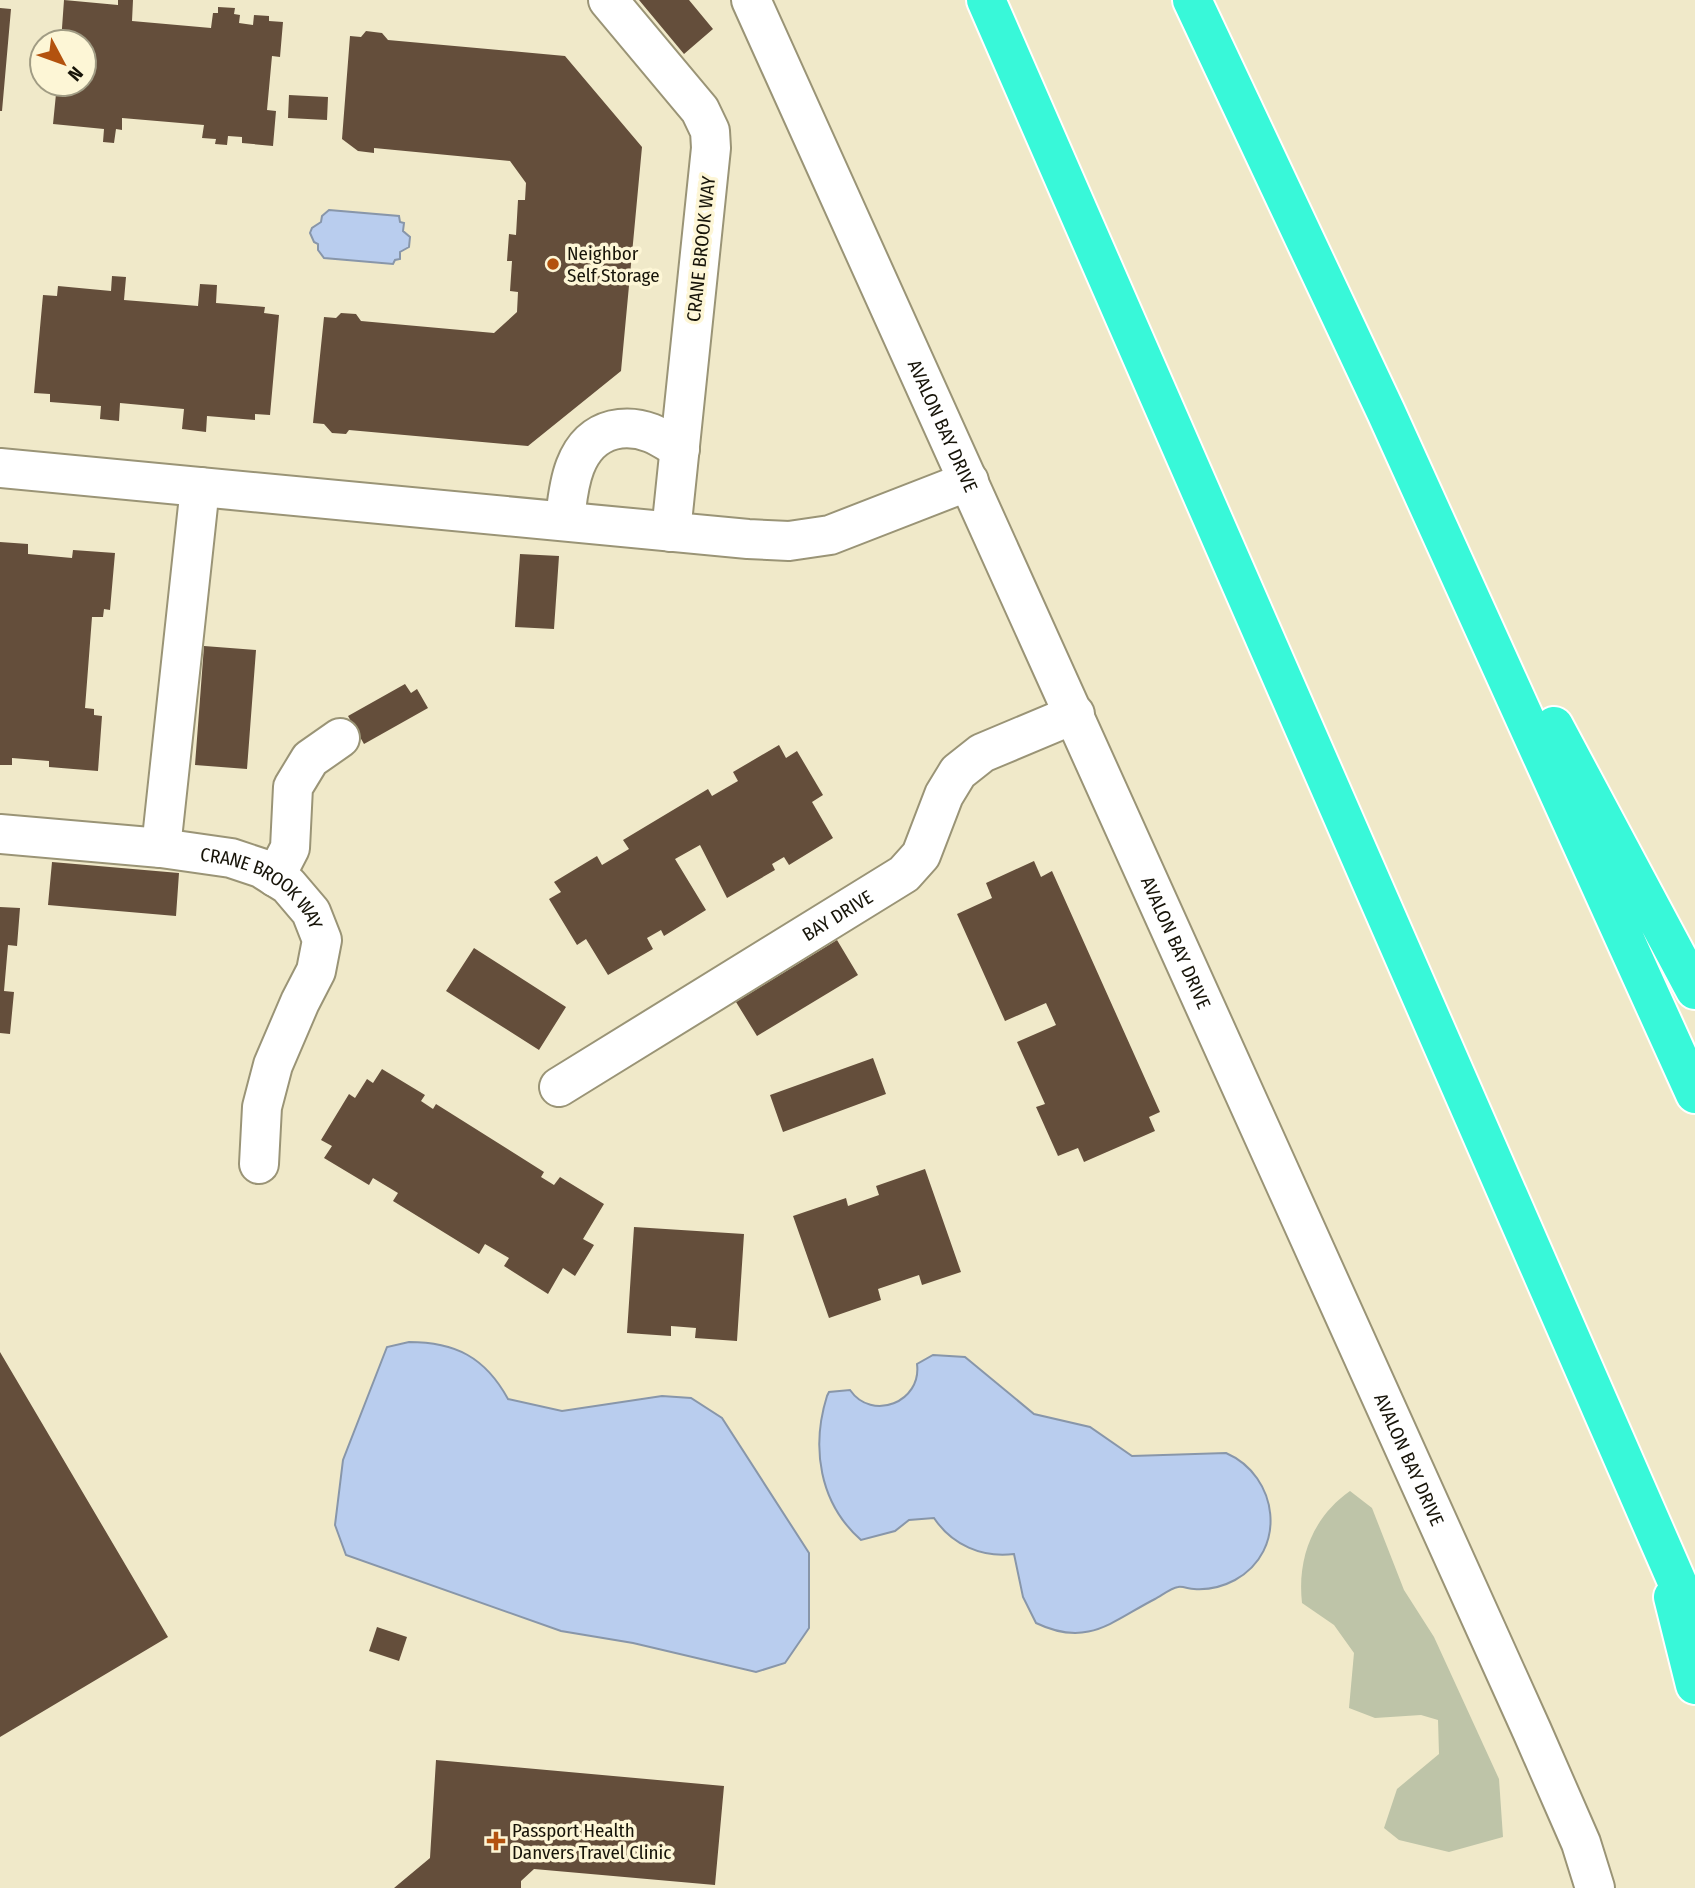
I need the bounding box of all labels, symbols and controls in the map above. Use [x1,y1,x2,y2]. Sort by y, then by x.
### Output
north arrow [28,28,98,98]
text: N [63,62,88,86]
street label: CRANE BROOK WAY [682,174,720,323]
place label: Neighbor Self Storage [567,242,660,287]
marker: Neighbor Self Storage [545,256,561,272]
street label: AVALON BAY DRIVE [903,356,983,496]
street label: CRANE BROOK WAY [199,842,328,933]
street label: AVALON BAY DRIVE [1136,873,1216,1012]
street label: BAY DRIVE [798,885,877,946]
street label: AVALON BAY DRIVE [1370,1389,1449,1529]
place label: Passport Health Danvers Travel Clinic [512,1819,672,1864]
marker: Passport Health Danvers Travel Clinic [486,1831,506,1851]

